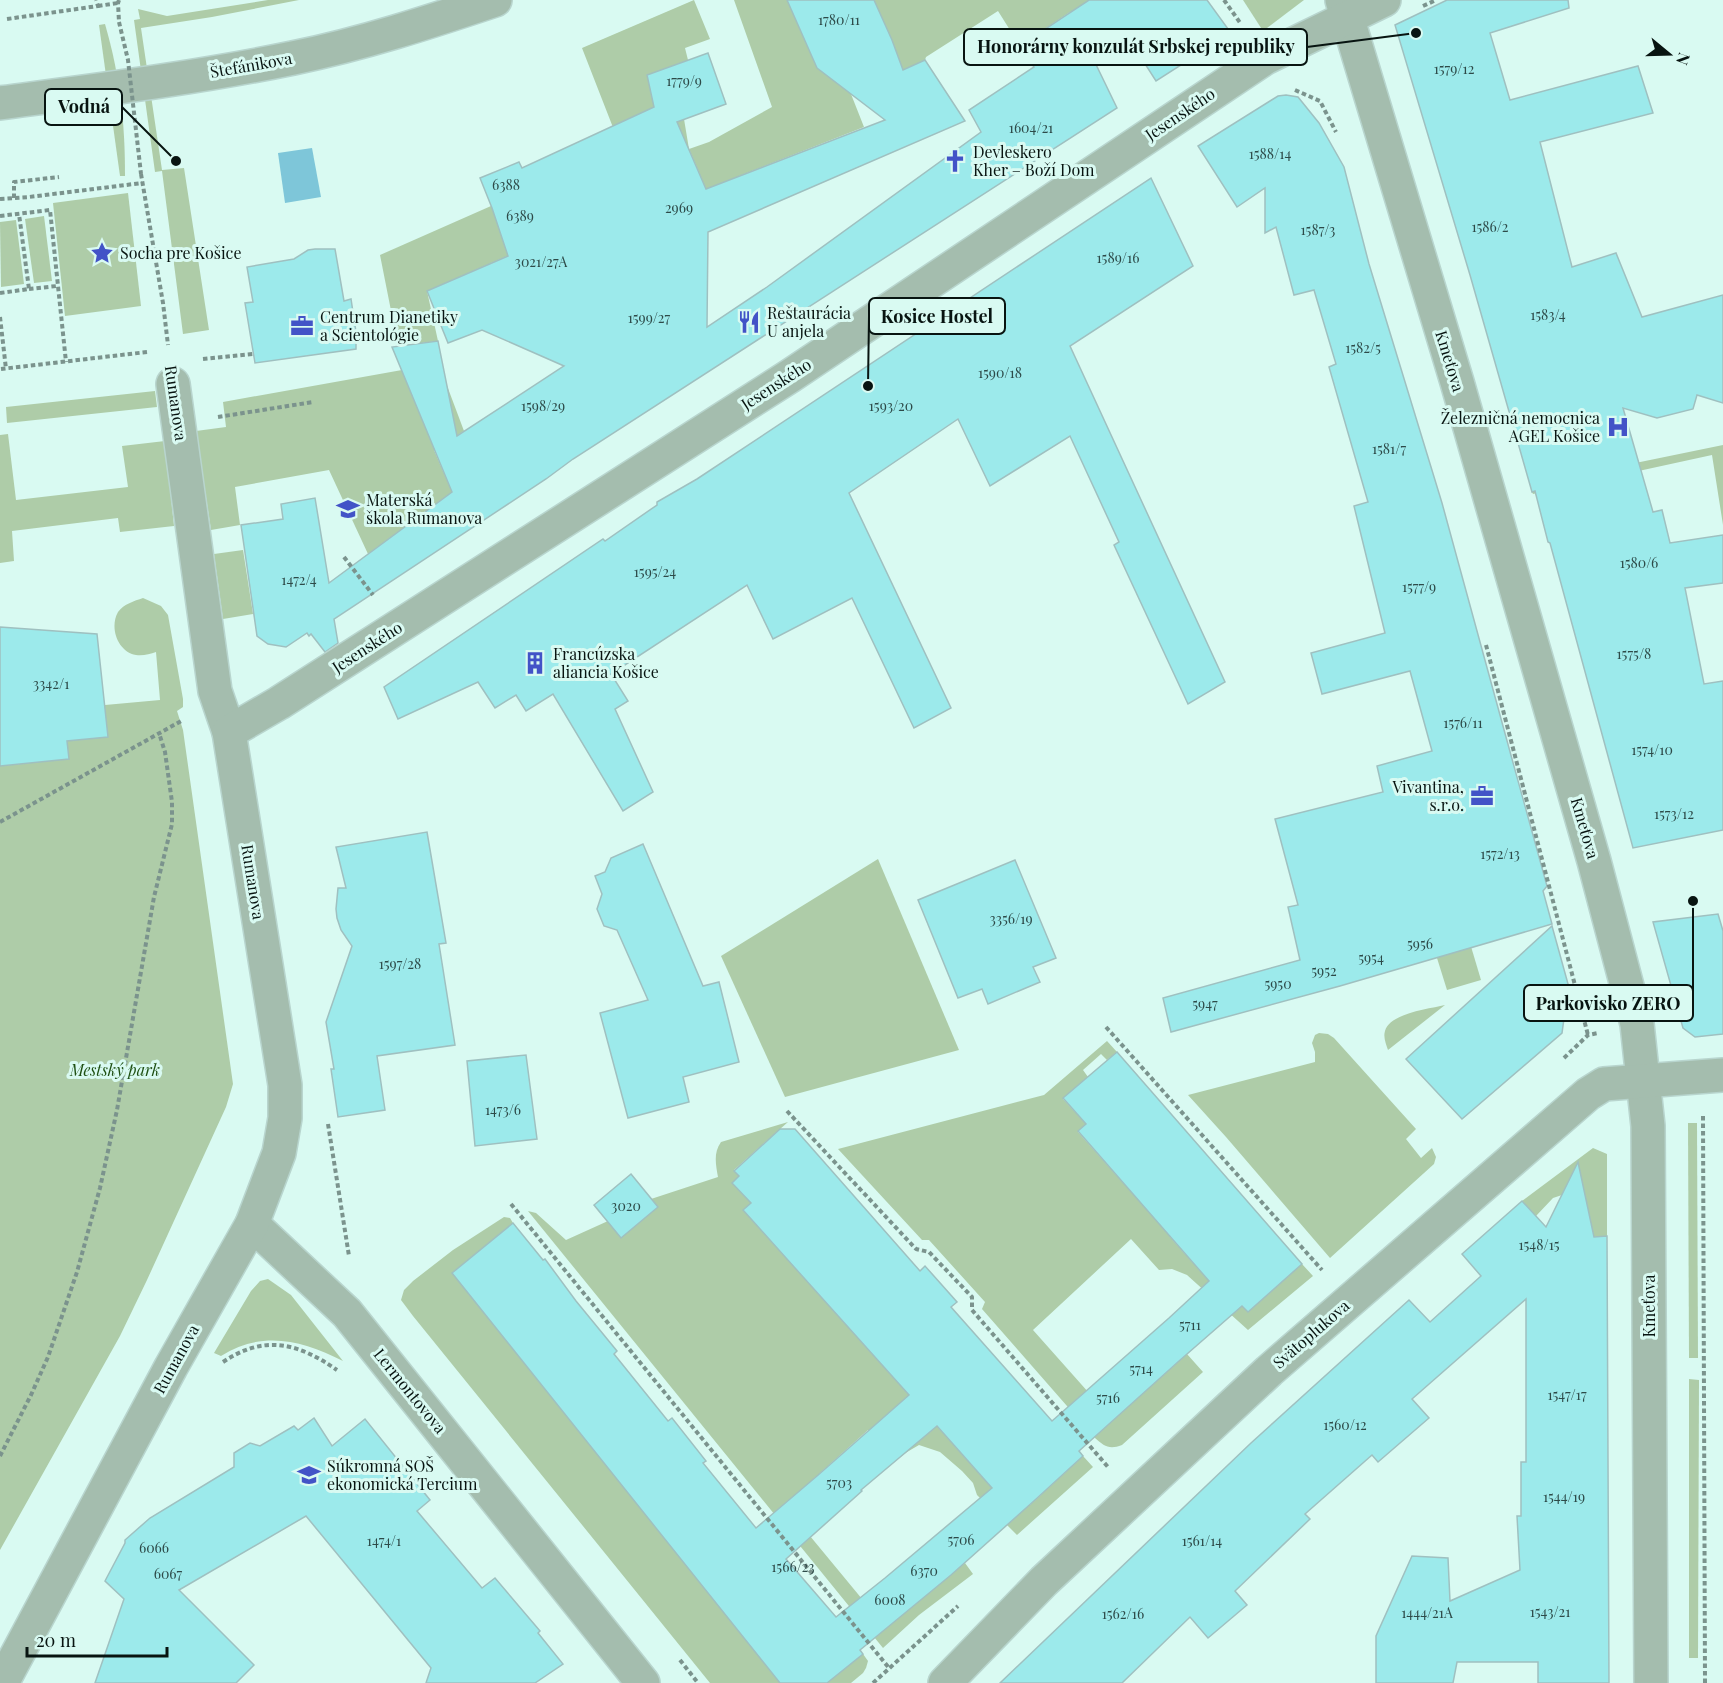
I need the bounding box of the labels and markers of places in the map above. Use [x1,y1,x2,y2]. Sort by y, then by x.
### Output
callout: Honorárny konzulát Srbskej republiky [964,29,1307,65]
callout: Vodná [45,89,122,125]
place label: Devleskero Kher – Boží Dom [973,141,1094,180]
church icon: Devleskero Kher – Boží Dom [942,148,968,174]
place icon: Socha pre Košice [89,240,115,266]
place label: Socha pre Košice [120,242,242,263]
callout: Kosice Hostel [869,298,1005,334]
place label: Reštaurácia U anjela [767,302,851,341]
place label: Centrum Dianetiky a Scientológie [320,306,458,345]
restaurant icon: Reštaurácia U anjela [736,309,762,335]
office icon: Centrum Dianetiky a Scientológie [289,313,315,339]
place label: Železničná nemocnica AGEL Košice [1441,407,1600,446]
hospital icon: Železničná nemocnica AGEL Košice [1605,414,1631,440]
place label: Materská škola Rumanova [366,489,482,528]
school or university icon: Materská škola Rumanova [335,496,361,522]
place label: Francúzska aliancia Košice [553,643,659,682]
building icon: Francúzska aliancia Košice [522,650,548,676]
place label: Vivantina, s.r.o. [1391,776,1464,815]
office icon: Vivantina, s.r.o. [1469,783,1495,809]
callout: Parkovisko ZERO [1524,985,1693,1021]
place label: Súkromná SOŠ ekonomická Tercium [327,1455,477,1494]
school or university icon: Súkromná SOŠ ekonomická Tercium [296,1462,322,1488]

